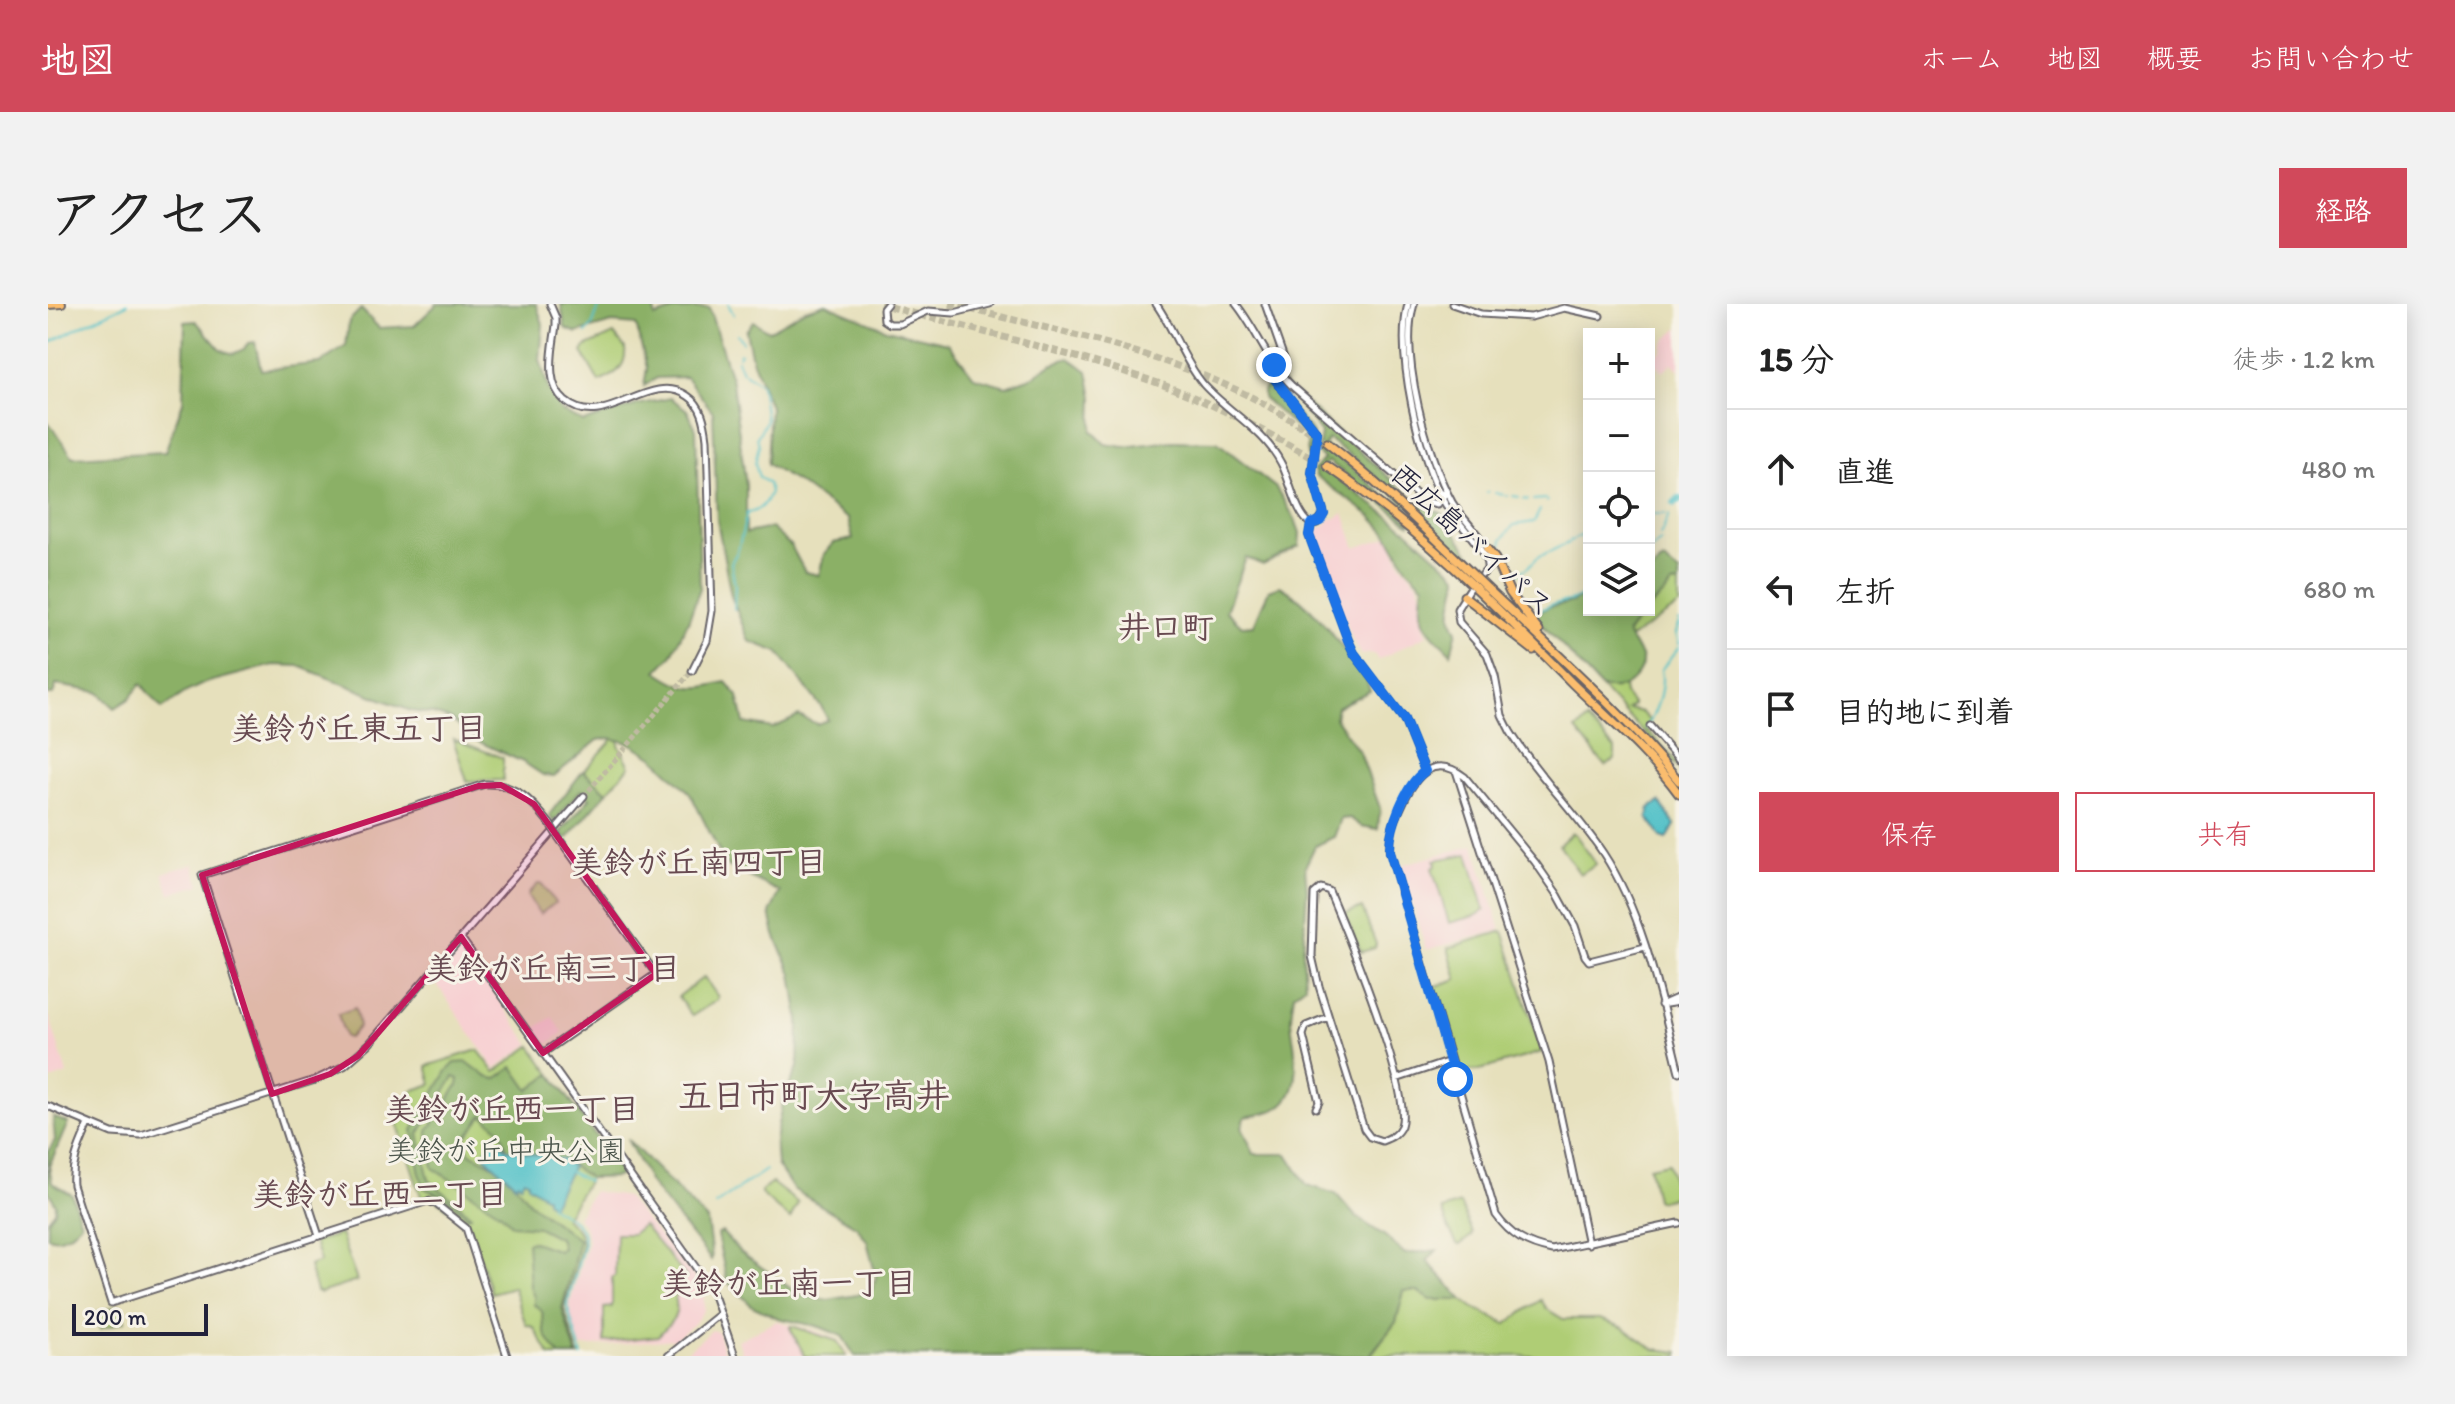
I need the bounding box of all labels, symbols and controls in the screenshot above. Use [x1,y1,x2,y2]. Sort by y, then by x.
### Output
text: 地図 [40,37,116,83]
text: ホーム [1920,41,2003,75]
text: 地図 [2047,41,2103,75]
text: 概要 [2147,41,2203,75]
text: お問い合わせ [2247,41,2415,75]
button: 経路 [2279,168,2407,248]
text: アクセス [48,180,269,247]
map controls [1583,328,1655,616]
button: + [1583,328,1655,400]
text: 15 分 [1759,339,1834,380]
text: 徒歩 · 1.2 km [2233,343,2375,375]
route end [1256,347,1292,383]
button: − [1583,400,1655,472]
icon: ahead [1759,447,1803,491]
text: 直進 [1835,453,1895,490]
text: 480 m [2301,453,2375,485]
street label: 西広島バイパス [1383,455,1562,625]
button: locate [1583,472,1655,544]
button: layers [1583,544,1655,616]
icon: left [1759,567,1803,611]
text: 左折 [1835,573,1895,610]
text: 680 m [2303,573,2375,605]
district label: 井口町 [1118,608,1214,646]
icon: arrive [1759,687,1803,731]
text: 目的地に到着 [1835,693,2015,730]
district label: 美鈴が丘東五丁目 [231,709,487,747]
button: 保存 [1759,792,2059,872]
button: 共有 [2075,792,2375,872]
district label: 美鈴が丘南四丁目 [571,843,827,881]
district label: 美鈴が丘南三丁目 [425,949,681,987]
route start [1437,1061,1473,1097]
district label: 五日市町大字高井 [678,1075,950,1116]
district label: 美鈴が丘西一丁目 [384,1090,640,1128]
park label: 美鈴が丘中央公園 [386,1132,626,1169]
district label: 美鈴が丘西二丁目 [252,1175,508,1213]
district label: 美鈴が丘南一丁目 [661,1264,917,1302]
scale bar [72,1300,208,1336]
text: 200 m [84,1304,146,1331]

